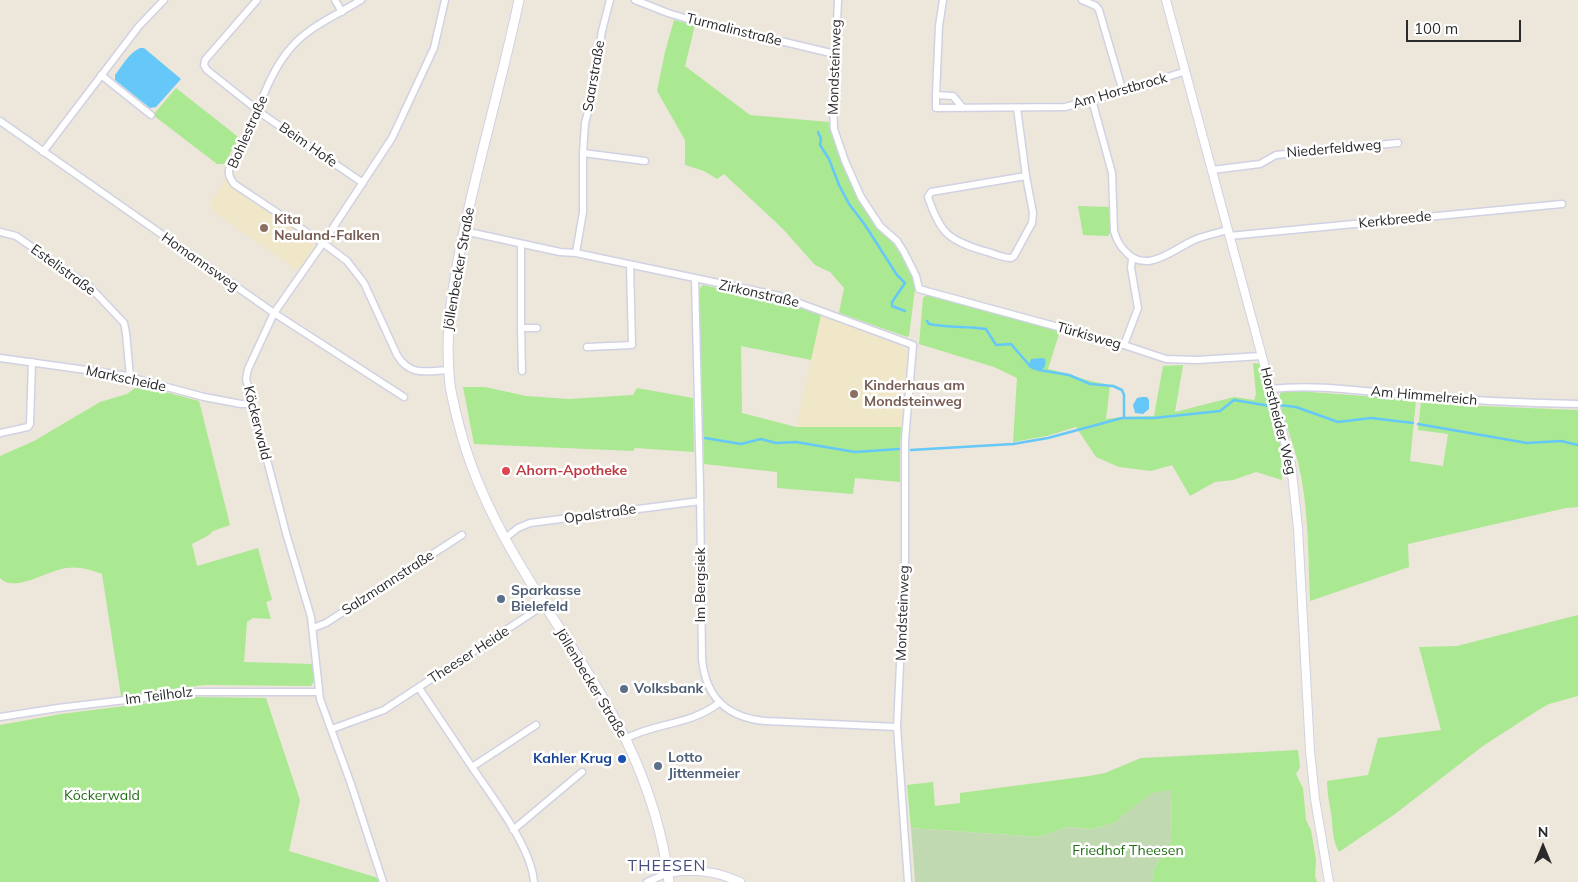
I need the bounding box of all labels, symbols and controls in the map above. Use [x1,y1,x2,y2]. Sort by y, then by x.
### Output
street label: Turmalinstraße [685,10,783,50]
scale bar [1408,10,1523,42]
street label: Mondsteinweg [825,19,845,115]
text: 100 m [1414,19,1458,38]
street label: Saarstraße [579,39,609,113]
street label: Am Horstbrock [1071,70,1169,112]
street label: Bohlestraße [224,93,272,171]
street label: Beim Hofe [276,119,340,171]
street label: Niederfeldweg [1286,136,1382,162]
street label: Jöllenbecker Straße [440,206,478,332]
street label: Kerkbreede [1358,208,1432,232]
place label: Kita Neuland-Falken [274,212,380,244]
marker: Kita Neuland-Falken [258,222,270,234]
street label: Homannsweg [158,229,242,295]
street label: Estelistraße [27,241,99,299]
street label: Zirkonstraße [717,277,801,311]
street label: Türkisweg [1055,319,1123,353]
street label: Markscheide [84,362,168,396]
street label: Horstheider Weg [1257,365,1299,477]
place label: Kinderhaus am Mondsteinweg [864,378,965,411]
street label: Am Himmelreich [1370,383,1478,409]
street label: Köckerwald [240,384,274,462]
marker: Kinderhaus am Mondsteinweg [848,388,860,400]
place label: Ahorn-Apotheke [516,463,627,479]
marker: Ahorn-Apotheke [500,465,512,477]
street label: Opalstraße [563,501,637,527]
street label: Salzmannstraße [339,547,437,619]
street label: Im Bergsiek [693,547,709,623]
street label: Mondsteinweg [893,565,913,661]
place label: Sparkasse Bielefeld [511,583,581,616]
marker: Sparkasse Bielefeld [495,593,507,605]
street label: Theeser Heide [425,623,513,687]
street label: Jöllenbecker Straße [552,625,630,741]
place label: Volksbank [634,681,703,697]
marker: Volksbank [618,683,630,695]
street label: Im Teilholz [124,684,194,708]
place label: Lotto Jittenmeier [668,750,740,782]
place label: Kahler Krug [533,751,612,767]
marker: Kahler Krug [616,753,628,765]
marker: Lotto Jittenmeier [652,760,664,772]
park label: Köckerwald [64,788,140,804]
north arrow [1518,822,1568,872]
text: N [1538,823,1548,841]
park label: Friedhof Theesen [1072,843,1184,859]
district label: THEESEN [627,856,707,876]

